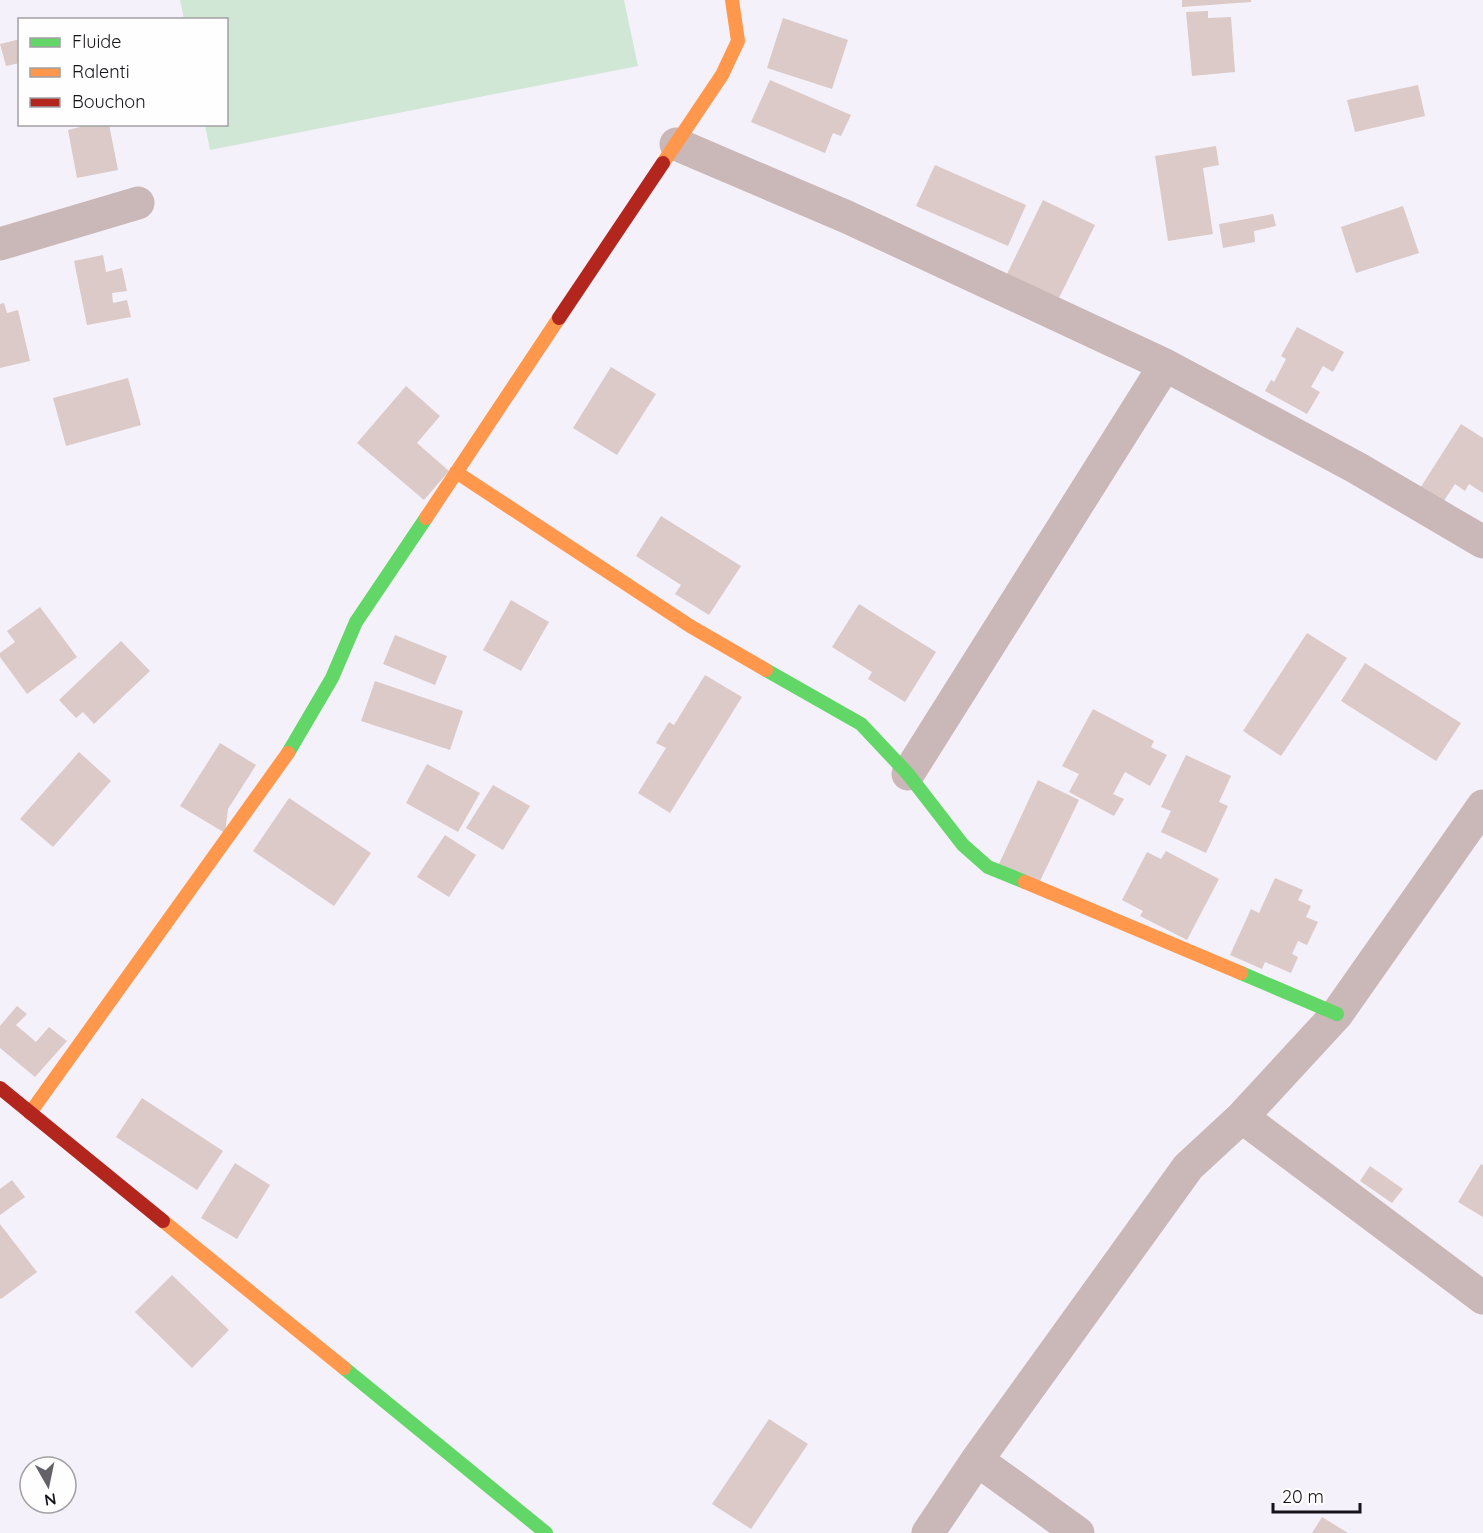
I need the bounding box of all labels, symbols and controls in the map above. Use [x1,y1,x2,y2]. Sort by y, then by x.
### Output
legend [18,18,228,126]
text: Fluide [72,30,121,53]
text: Ralenti [72,60,130,83]
text: Bouchon [72,90,146,113]
north arrow [18,1455,78,1515]
scale bar [1273,1476,1360,1514]
text: 20 m [1282,1485,1324,1508]
text: N [43,1489,58,1511]

